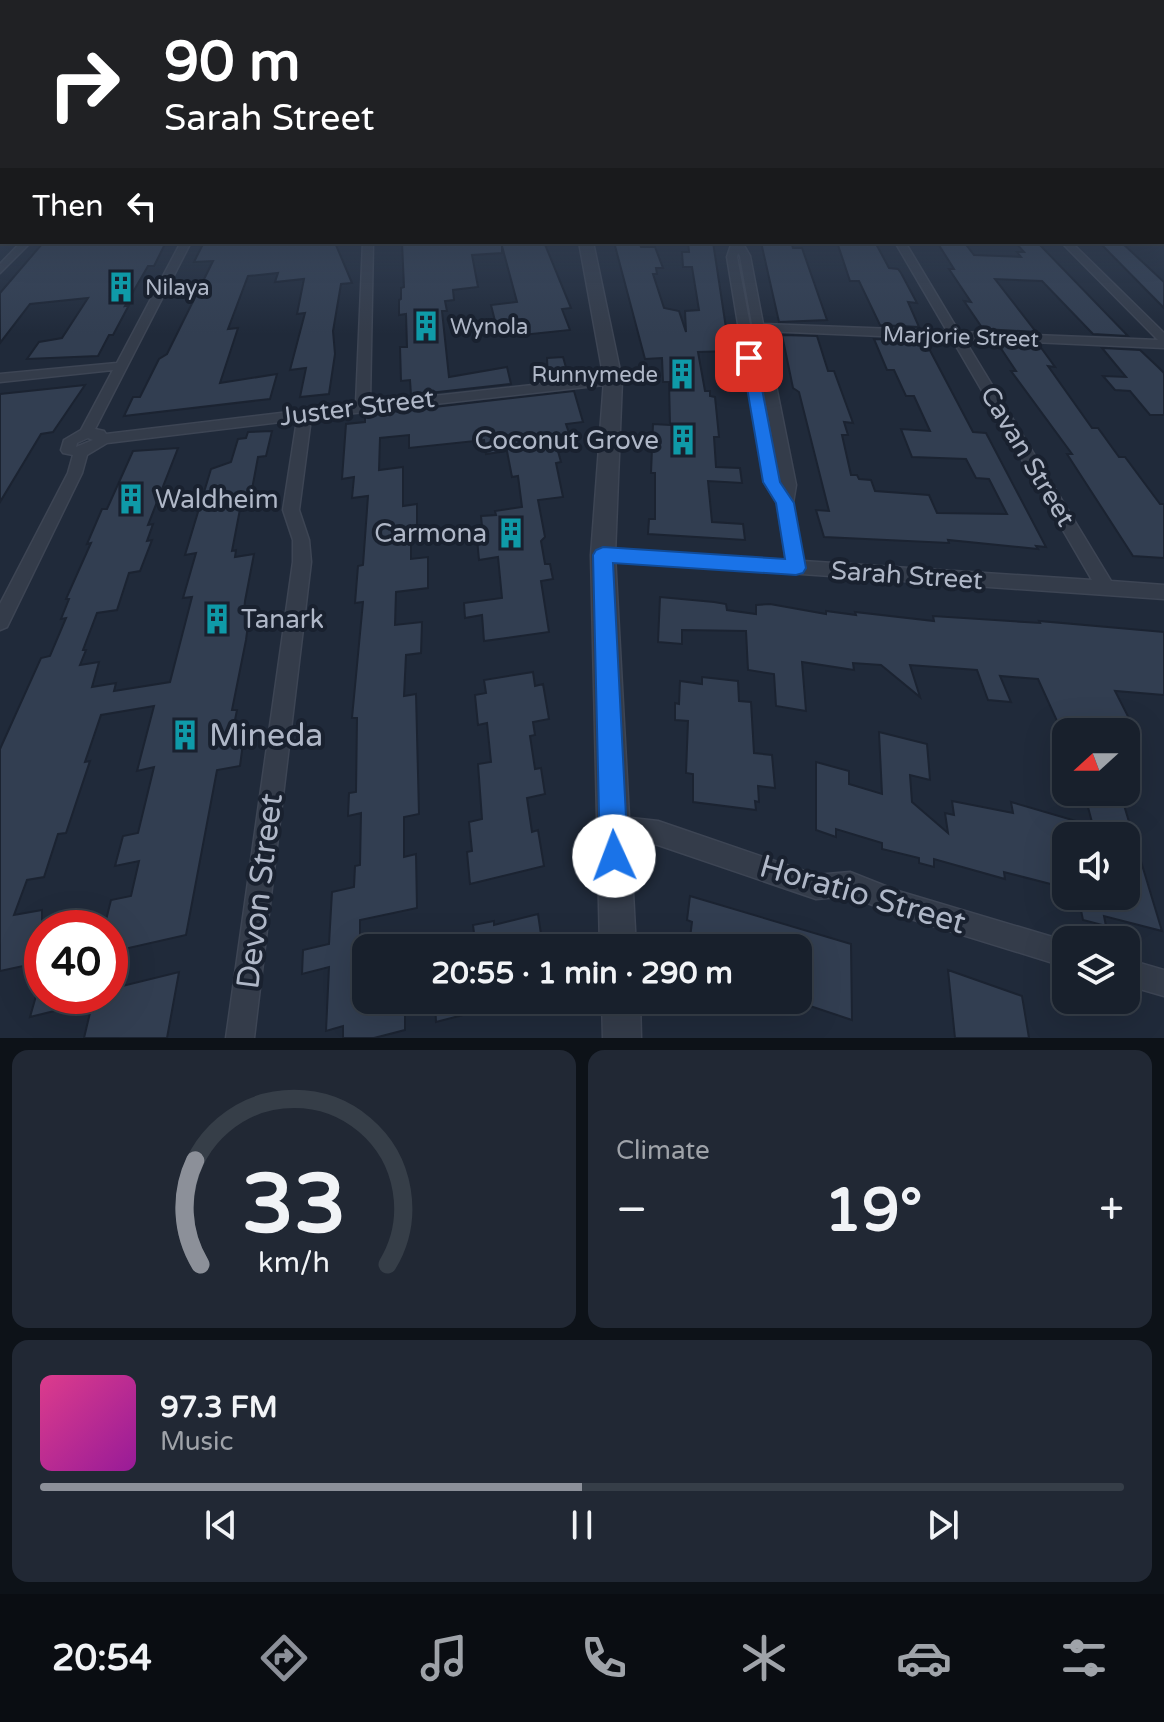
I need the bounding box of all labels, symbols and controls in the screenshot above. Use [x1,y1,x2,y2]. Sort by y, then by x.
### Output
text: 90 m [164,29,300,96]
icon: right [32,32,136,136]
text: Sarah Street [164,97,375,140]
icon: left [120,184,164,228]
text: Then [32,188,104,225]
building icon: Nilaya [104,270,138,304]
place label: Nilaya [145,275,210,301]
building icon: Wynola [409,309,443,343]
place label: Wynola [450,314,528,340]
street label: Marjorie Street [883,321,1039,353]
pin [715,324,783,392]
icon: arrive [727,336,771,380]
building icon: Runnymede [665,357,699,391]
place label: Runnymede [532,362,658,388]
street label: Cavan Street [974,381,1081,532]
street label: Juster Street [278,383,436,432]
building icon: Coconut Grove [666,423,700,457]
place label: Coconut Grove [475,425,659,456]
building icon: Waldheim [114,482,148,516]
place label: Waldheim [155,484,279,515]
building icon: Carmona [494,516,528,550]
place label: Carmona [374,518,487,549]
street label: Sarah Street [830,555,984,596]
building icon: Tanark [200,602,234,636]
place label: Tanark [241,604,324,635]
place label: Mineda [209,717,323,755]
building icon: Mineda [168,718,202,752]
north arrow [1052,718,1140,806]
map controls [1052,718,1140,1014]
street label: Devon Street [229,791,291,991]
position arrow [572,814,656,898]
button: sound [1052,822,1140,910]
street label: Horatio Street [755,847,970,943]
speed limit sign: 40 [24,910,128,1014]
button: layers [1052,926,1140,1014]
text: 20:55 · 1 min · 290 m [431,955,733,992]
text: Climate [616,1135,710,1166]
text: 33 [242,1155,346,1255]
text: 19° [824,1175,922,1247]
text: − [616,1184,647,1237]
text: + [1099,1184,1124,1237]
text: km/h [258,1246,330,1280]
text: 97.3 FM [160,1389,278,1426]
text: Music [160,1426,233,1457]
icon: previous [199,1503,243,1547]
icon: pause [560,1503,604,1547]
icon: next [921,1503,965,1547]
icon: directions [256,1630,312,1686]
icon: music [416,1630,472,1686]
icon: phone [576,1630,632,1686]
icon: climate [736,1630,792,1686]
icon: car [896,1630,952,1686]
icon: filters [1056,1630,1112,1686]
text: 20:54 [52,1637,152,1680]

